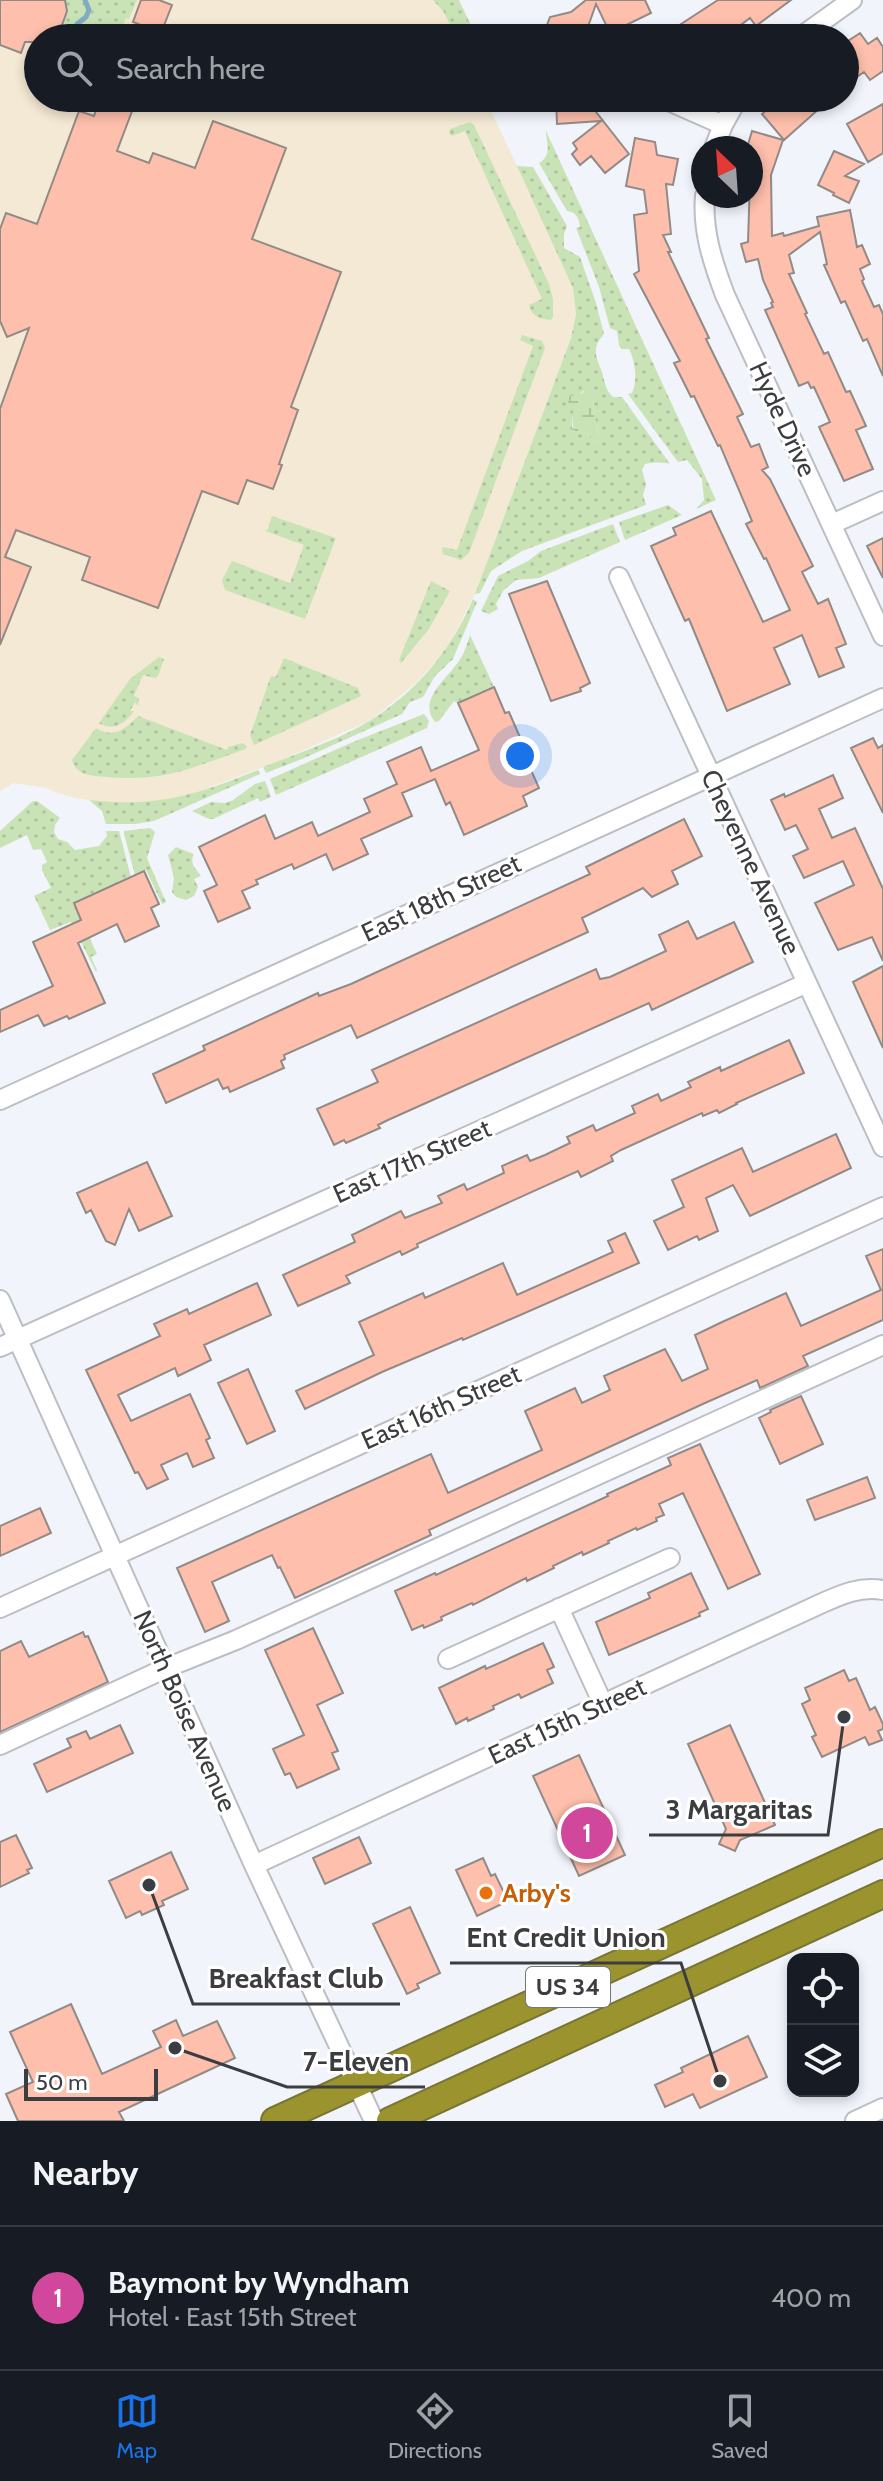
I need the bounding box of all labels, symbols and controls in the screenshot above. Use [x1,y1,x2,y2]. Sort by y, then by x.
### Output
search box [24,24,859,112]
icon: search [52,46,96,90]
text: Search here [116,50,265,87]
north arrow [691,136,763,208]
street label: Hyde Drive [743,357,823,481]
your location [500,736,540,776]
street label: Cheyenne Avenue [694,765,808,959]
street label: East 18th Street [356,847,526,949]
street label: East 17th Street [328,1112,496,1210]
street label: East 16th Street [356,1358,526,1456]
street label: North Boise Avenue [126,1605,244,1817]
street label: East 15th Street [483,1670,651,1771]
callout: 3 Margaritas [649,1783,828,1835]
text: 3 Margaritas [666,1792,813,1826]
pin: 1 [561,1803,613,1863]
place label: Arby's [502,1877,571,1909]
marker: Arby's [477,1884,495,1902]
callout: Ent Credit Union [450,1911,681,1963]
text: Ent Credit Union [466,1920,666,1954]
callout: Breakfast Club [193,1952,400,2004]
map controls [787,1953,859,2097]
button: locate [787,1953,859,2025]
text: Breakfast Club [208,1961,384,1995]
road number: US 34 [526,1967,610,2007]
button: layers [787,2025,859,2097]
callout: 7-Eleven [287,2035,425,2087]
text: 7-Eleven [303,2044,409,2078]
scale bar [24,2065,158,2101]
text: 50 m [36,2069,88,2096]
text: Nearby [32,2152,139,2194]
text: Baymont by Wyndham [108,2264,410,2301]
text: 1 [53,2282,63,2314]
text: 400 m [771,2282,851,2314]
text: Hotel · East 15th Street [108,2301,356,2333]
tab: Map [115,2389,159,2464]
tab: Directions [388,2389,482,2464]
tab: Saved [711,2389,768,2464]

